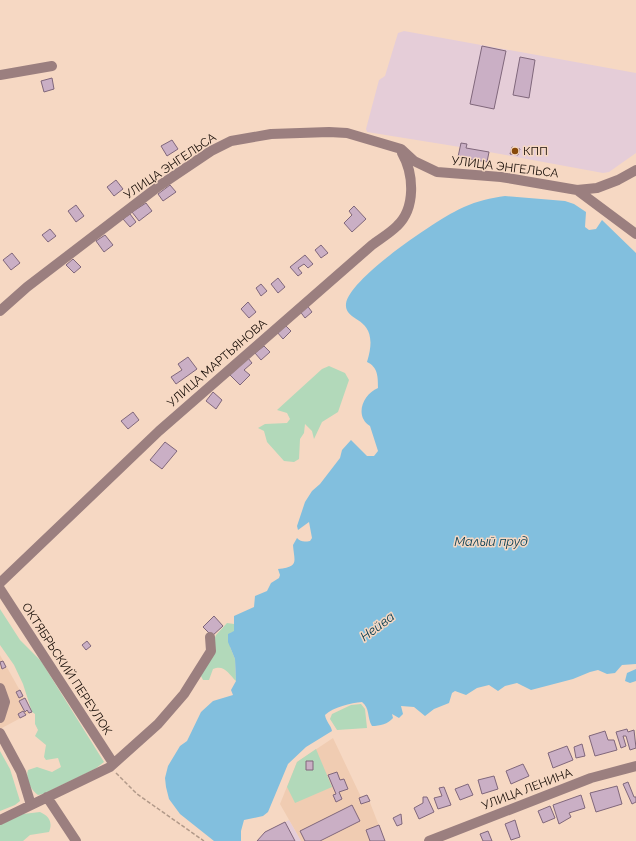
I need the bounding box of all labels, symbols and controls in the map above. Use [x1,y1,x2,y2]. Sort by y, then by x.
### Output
street label: УЛИЦА ЭНГЕЛЬСА [121,130,219,202]
place label: КПП [523,144,548,158]
marker: КПП [510,146,520,156]
street label: УЛИЦА ЭНГЕЛЬСА [451,153,559,181]
street label: УЛИЦА МАРТЬЯНОВА [164,316,270,410]
water label: Малый пруд [454,534,528,549]
street label: ОКТЯБРЬСКИЙ ПЕРЕУЛОК [19,600,115,738]
water label: Нейва [357,609,397,644]
street label: УЛИЦА ЛЕНИНА [480,765,574,813]

